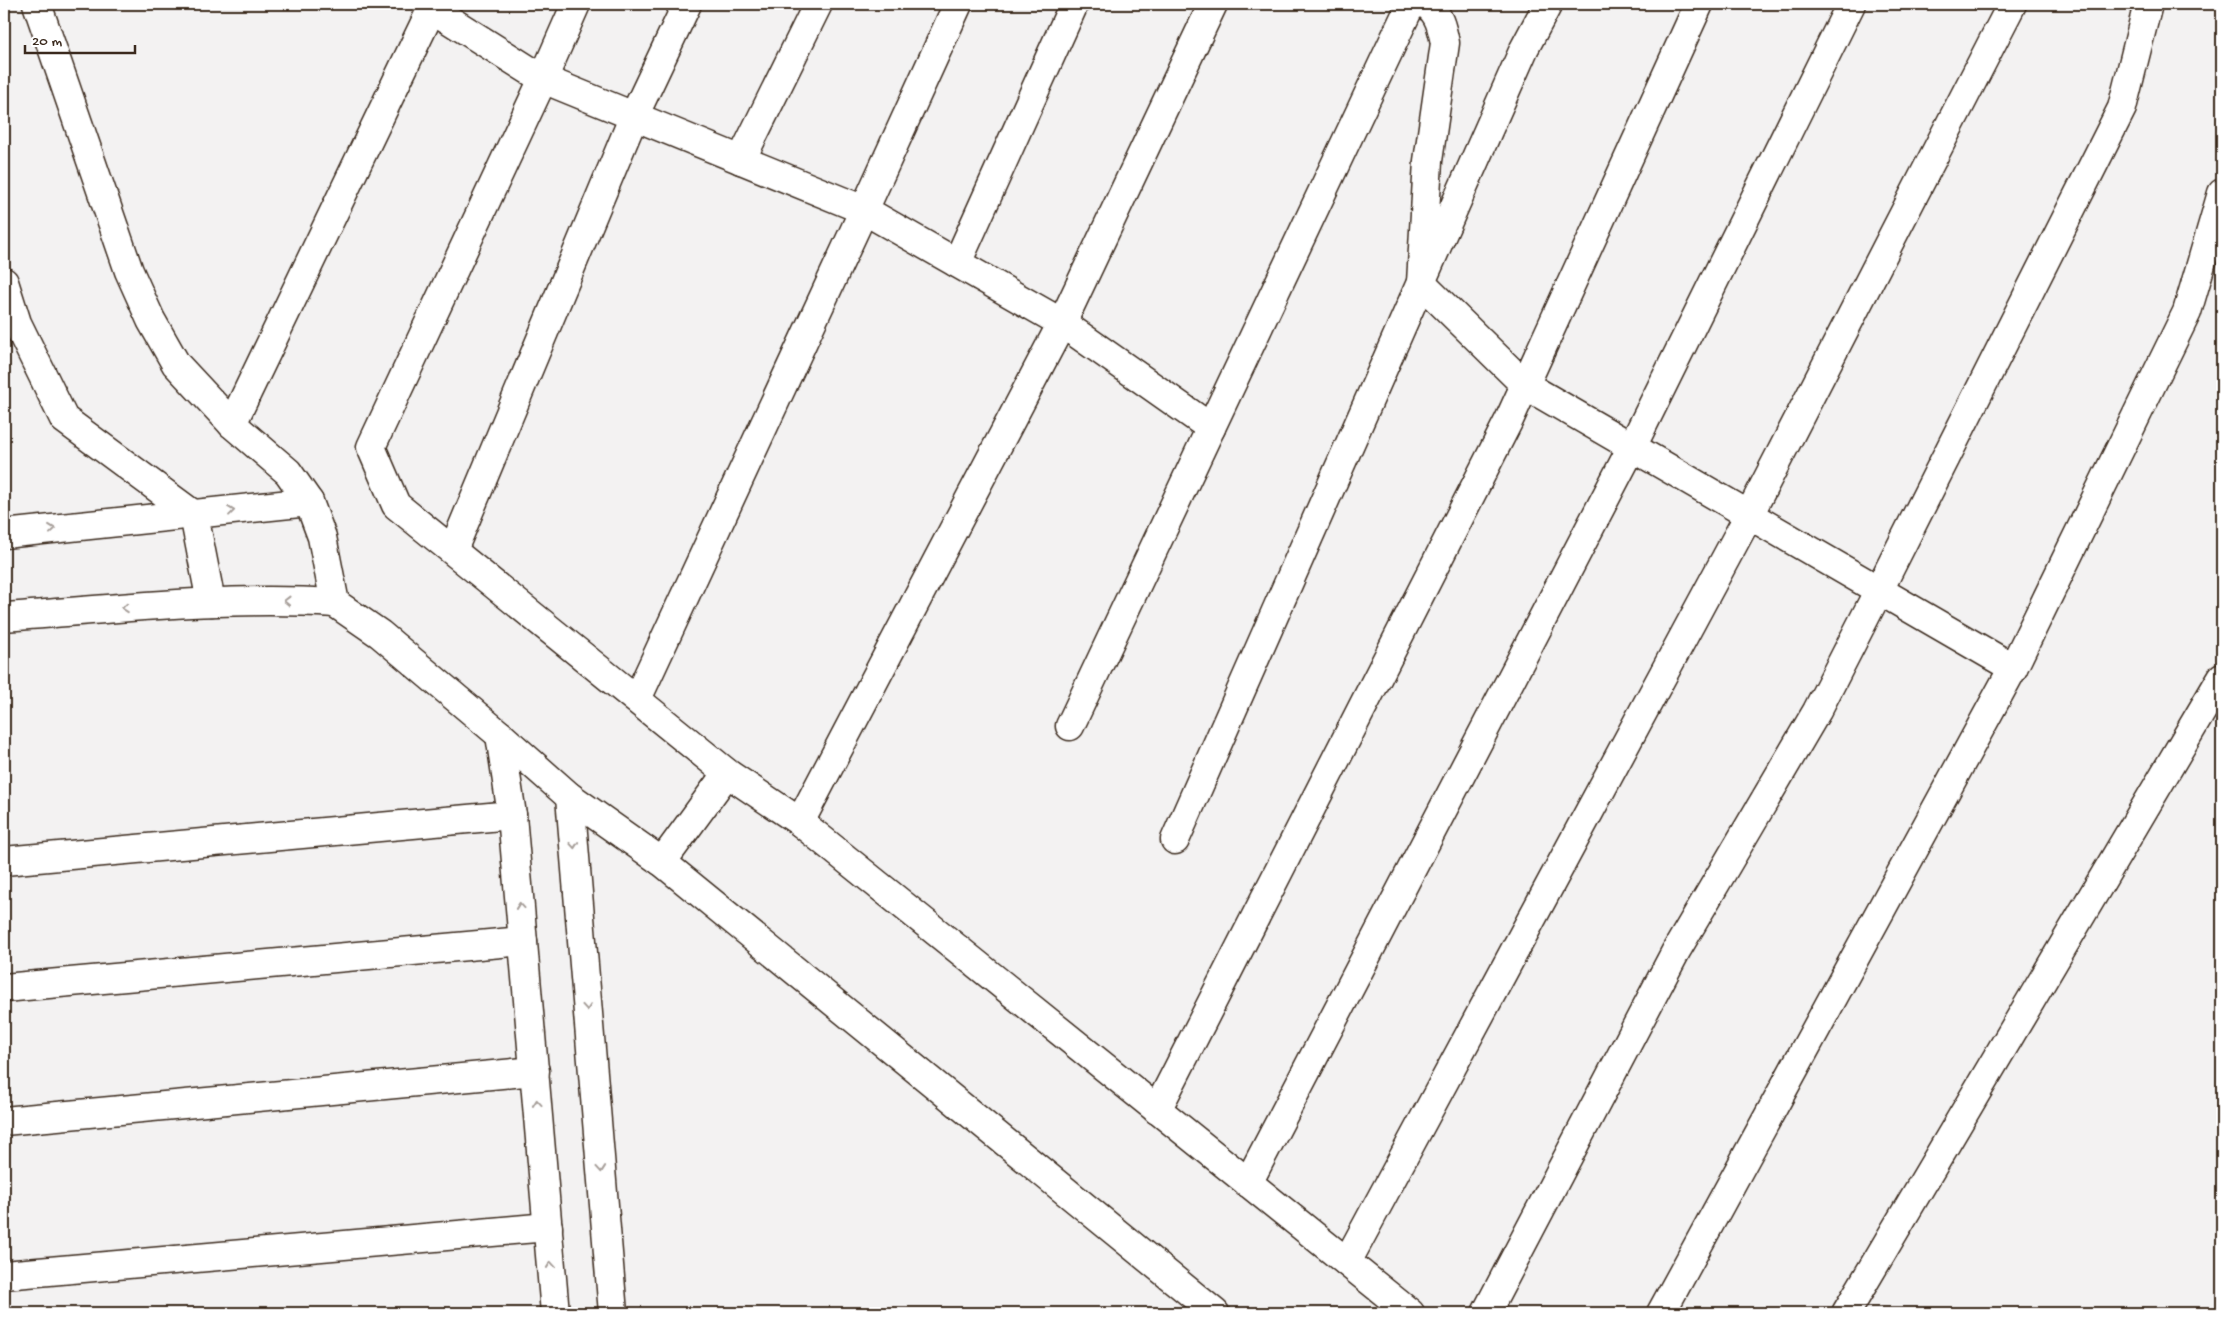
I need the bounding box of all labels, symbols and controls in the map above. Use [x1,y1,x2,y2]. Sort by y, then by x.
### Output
scale bar [25,22,135,54]
text: 20 m [32,33,62,51]
one-way arrow [228,506,236,517]
one-way arrow [49,524,57,535]
one-way arrow [282,595,290,606]
one-way arrow [120,603,128,614]
one-way arrow [568,842,579,850]
one-way arrow [515,902,526,910]
one-way arrow [582,1004,593,1012]
one-way arrow [532,1098,543,1106]
one-way arrow [595,1166,606,1174]
one-way arrow [546,1260,557,1268]

